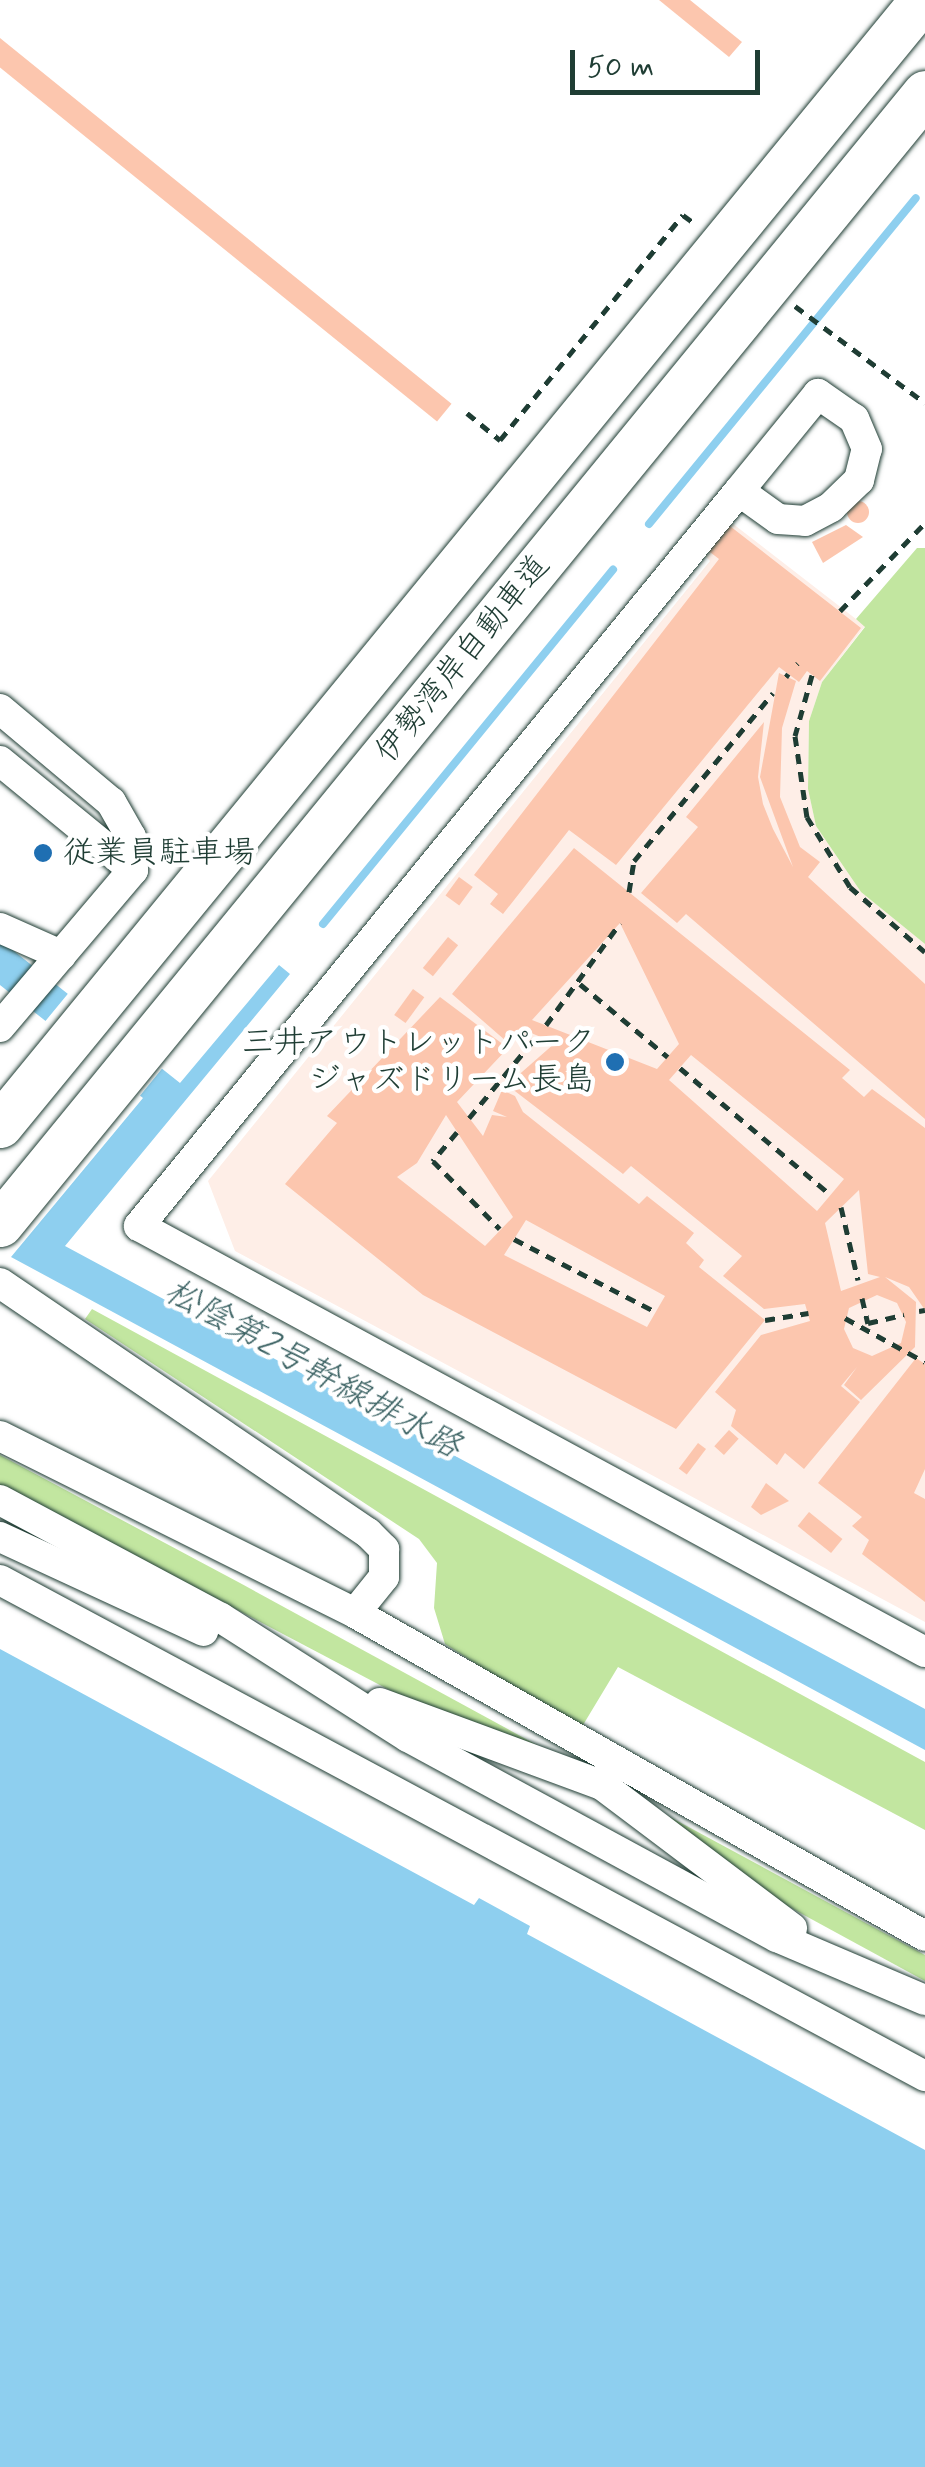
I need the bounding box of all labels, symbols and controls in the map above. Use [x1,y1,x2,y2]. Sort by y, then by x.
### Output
scale bar [575,30,765,92]
text: 50 m [587,48,654,87]
street label: 伊勢湾岸自動車道 [368,547,558,771]
place label: 従業員駐車場 [63,834,255,872]
marker: 従業員駐車場 [32,842,54,864]
place label: 三井アウトレットパーク ジャズドリーム長島 [243,1025,595,1100]
marker: 三井アウトレットパーク ジャズドリーム長島 [604,1051,626,1073]
water label: 松陰第2号幹線排水路 [158,1270,468,1468]

